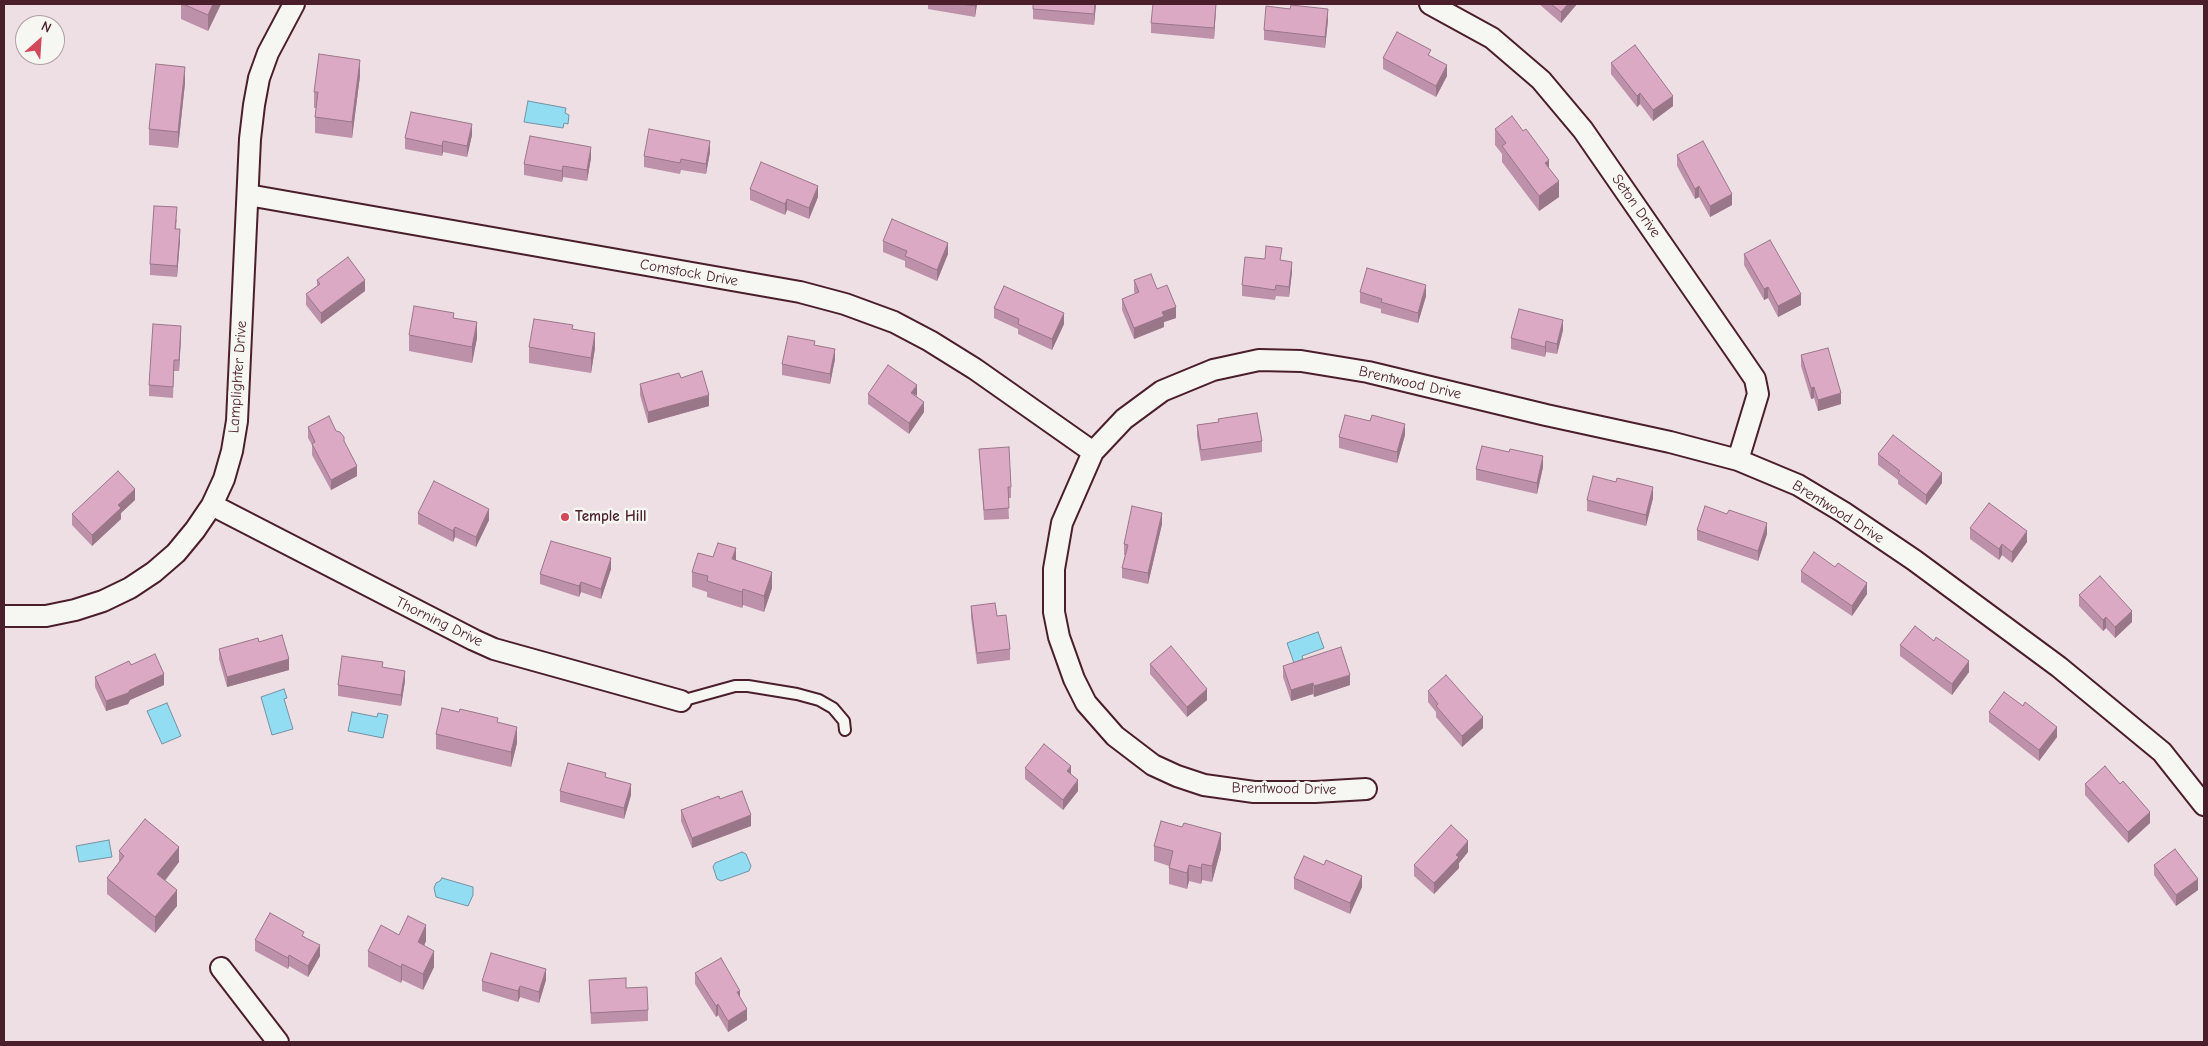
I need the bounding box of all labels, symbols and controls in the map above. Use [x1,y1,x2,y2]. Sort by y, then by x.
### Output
north arrow [15,15,65,65]
text: N [39,17,54,37]
street label: Seton Drive [1608,171,1664,241]
street label: Comstock Drive [639,256,739,290]
street label: Lamplighter Drive [225,320,251,434]
street label: Brentwood Drive [1357,362,1463,404]
street label: Brentwood Drive [1789,477,1887,547]
place label: Temple Hill [575,508,646,526]
marker: Temple Hill [559,511,571,523]
street label: Thorning Drive [392,593,486,651]
street label: Brentwood Drive [1231,779,1337,799]

